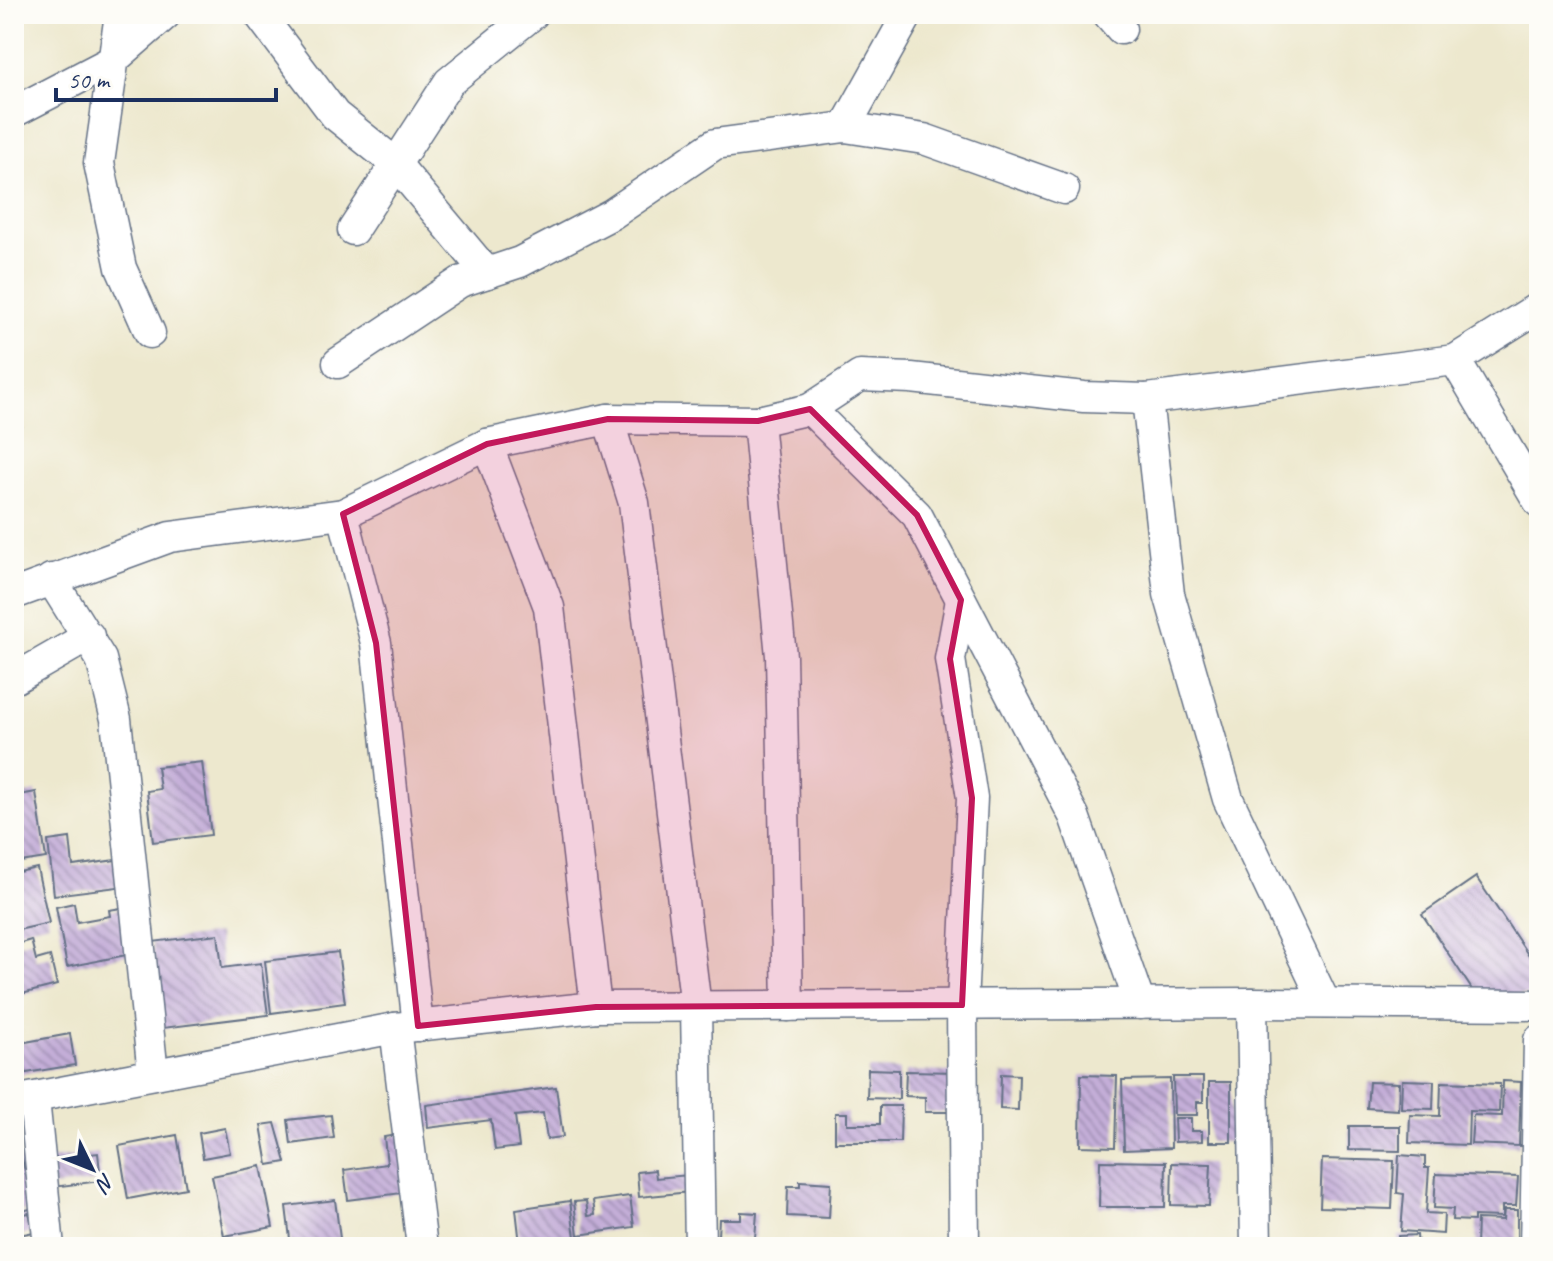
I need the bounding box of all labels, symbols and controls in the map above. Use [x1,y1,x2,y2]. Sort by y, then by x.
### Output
scale bar [56,52,276,102]
text: 50 m [68,65,111,95]
north arrow [52,1129,132,1209]
text: N [89,1167,121,1199]

